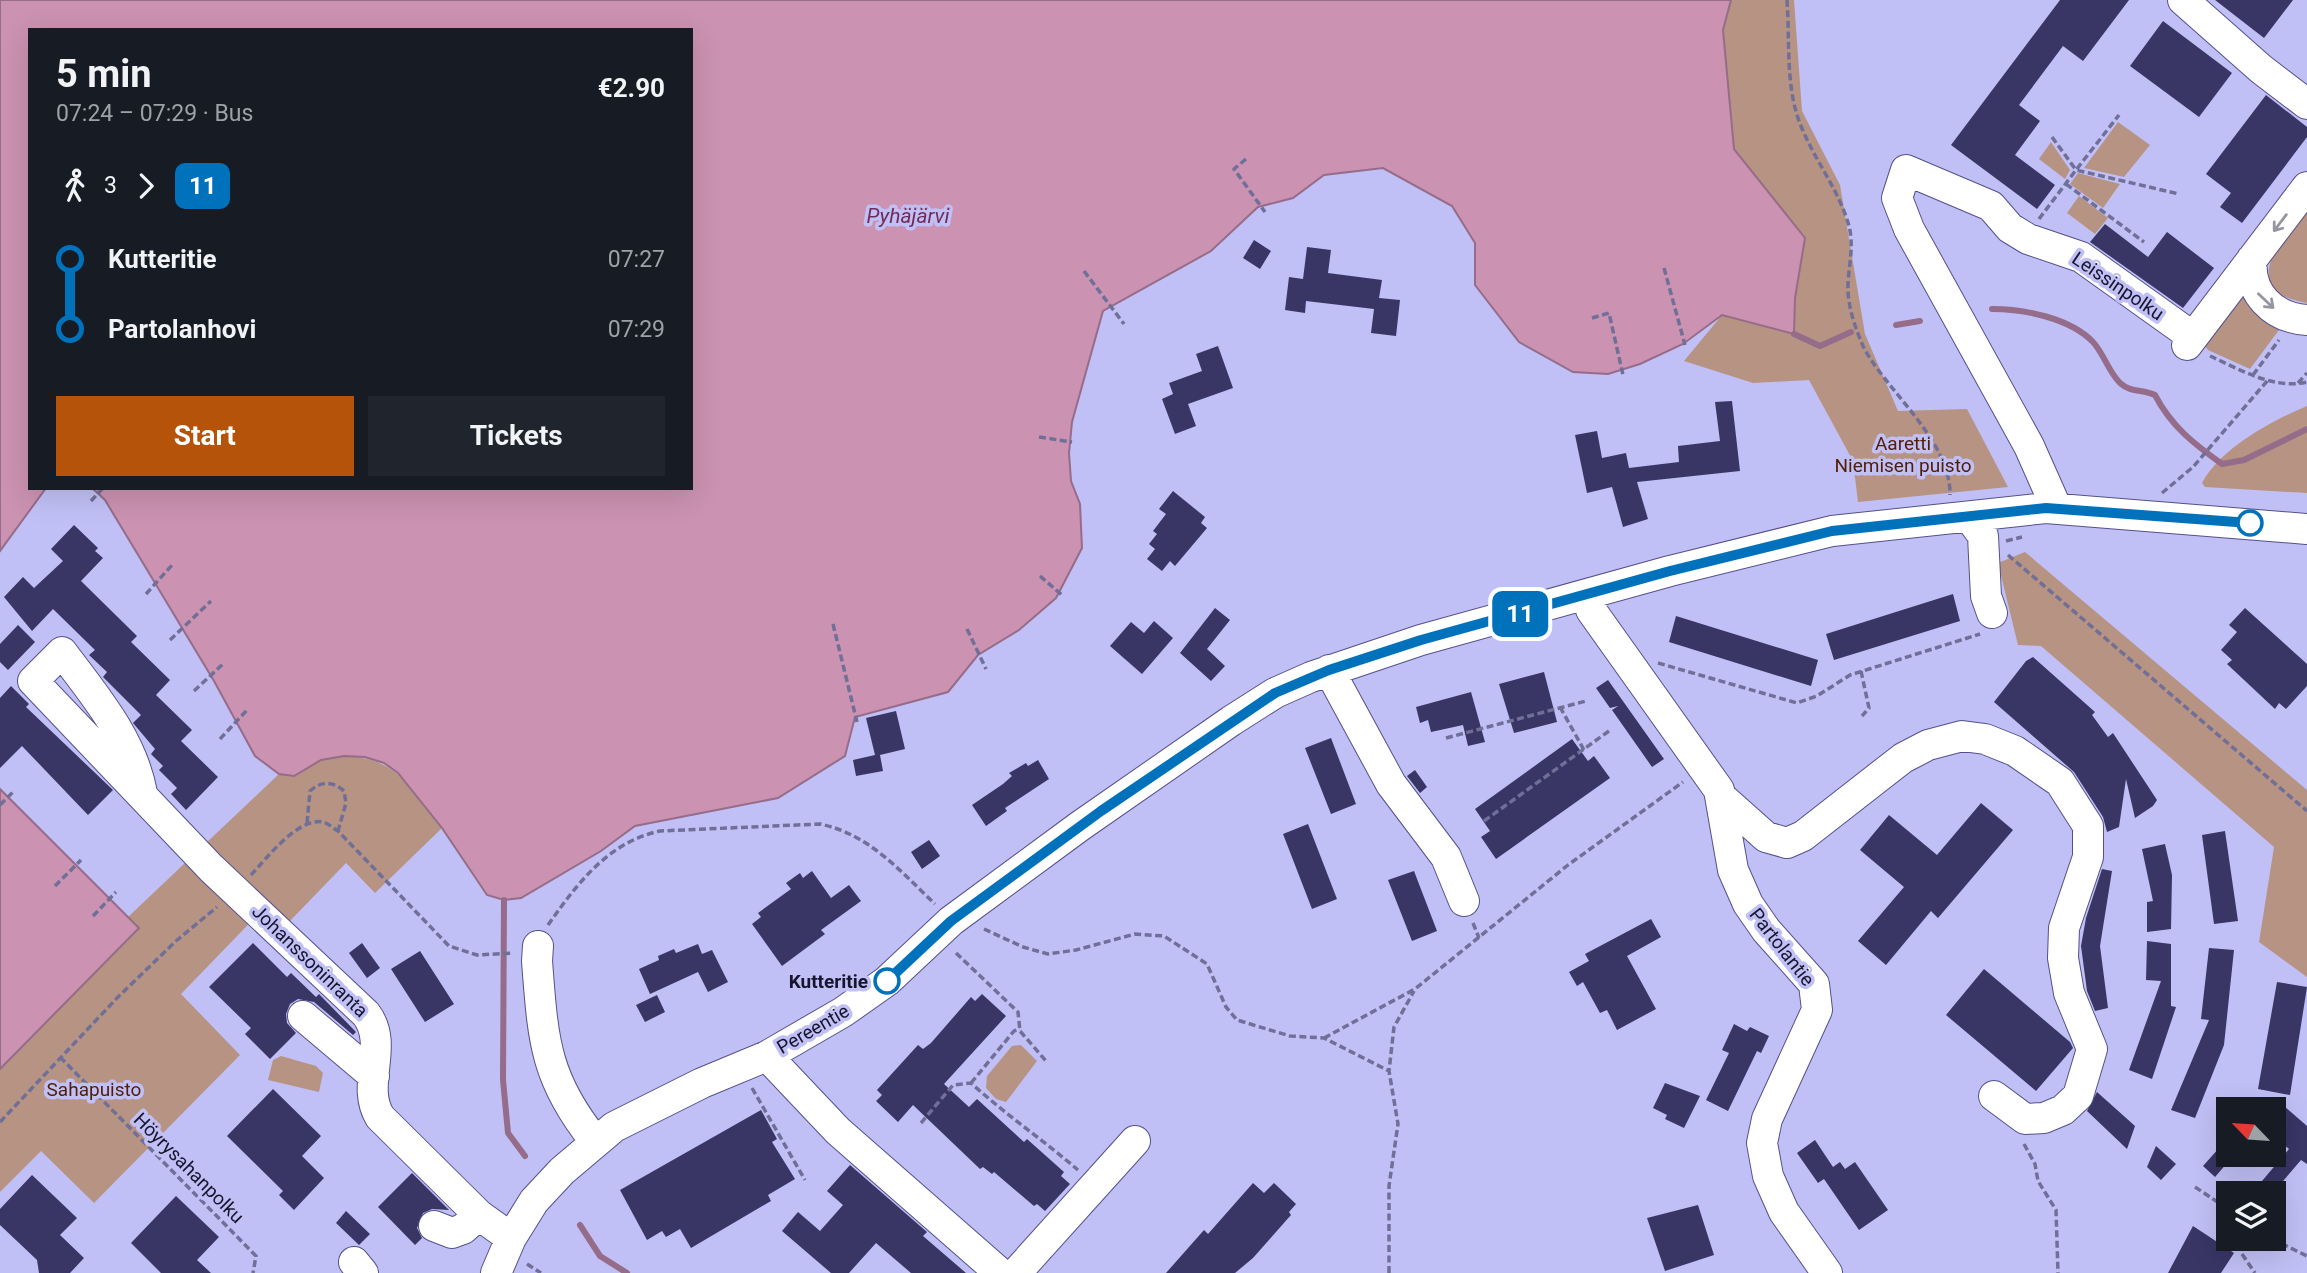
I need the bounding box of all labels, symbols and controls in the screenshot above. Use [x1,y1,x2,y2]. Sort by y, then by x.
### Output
text: 5 min [56,52,152,96]
text: €2.90 [598,73,665,103]
text: 07:24 – 07:29 · Bus [56,100,253,127]
icon: walk [56,167,94,205]
icon: forward [127,167,165,205]
text: 3 [104,172,117,199]
text: 11 [189,172,216,200]
water label: Pyhäjärvi [867,204,949,228]
one-way arrow [2272,213,2287,232]
text: Kutteritie [108,244,217,274]
text: 07:27 [608,246,665,273]
street label: Leissinpolku [2068,247,2168,325]
one-way arrow [2257,292,2274,309]
text: Partolanhovi [108,314,256,344]
text: 07:29 [608,316,665,343]
button: Start [56,396,354,476]
button: Tickets [368,396,665,476]
park label: Aaretti Niemisen puisto [1834,432,1972,477]
unlabelled marker [2237,510,2263,536]
line badge: 11 [1488,591,1552,637]
text: 11 [1506,600,1534,628]
street label: Johanssoninranta [247,900,373,1022]
street label: Partolantie [1745,904,1819,990]
marker: Kutteritie [874,968,900,994]
place label: Kutteritie [789,970,868,993]
street label: Pereentie [773,999,853,1059]
park label: Sahapuisto [47,1078,141,1101]
north arrow [2216,1097,2286,1167]
map controls [2216,1097,2286,1251]
street label: Höyrysahanpolku [129,1108,249,1228]
button: layers [2216,1181,2286,1251]

